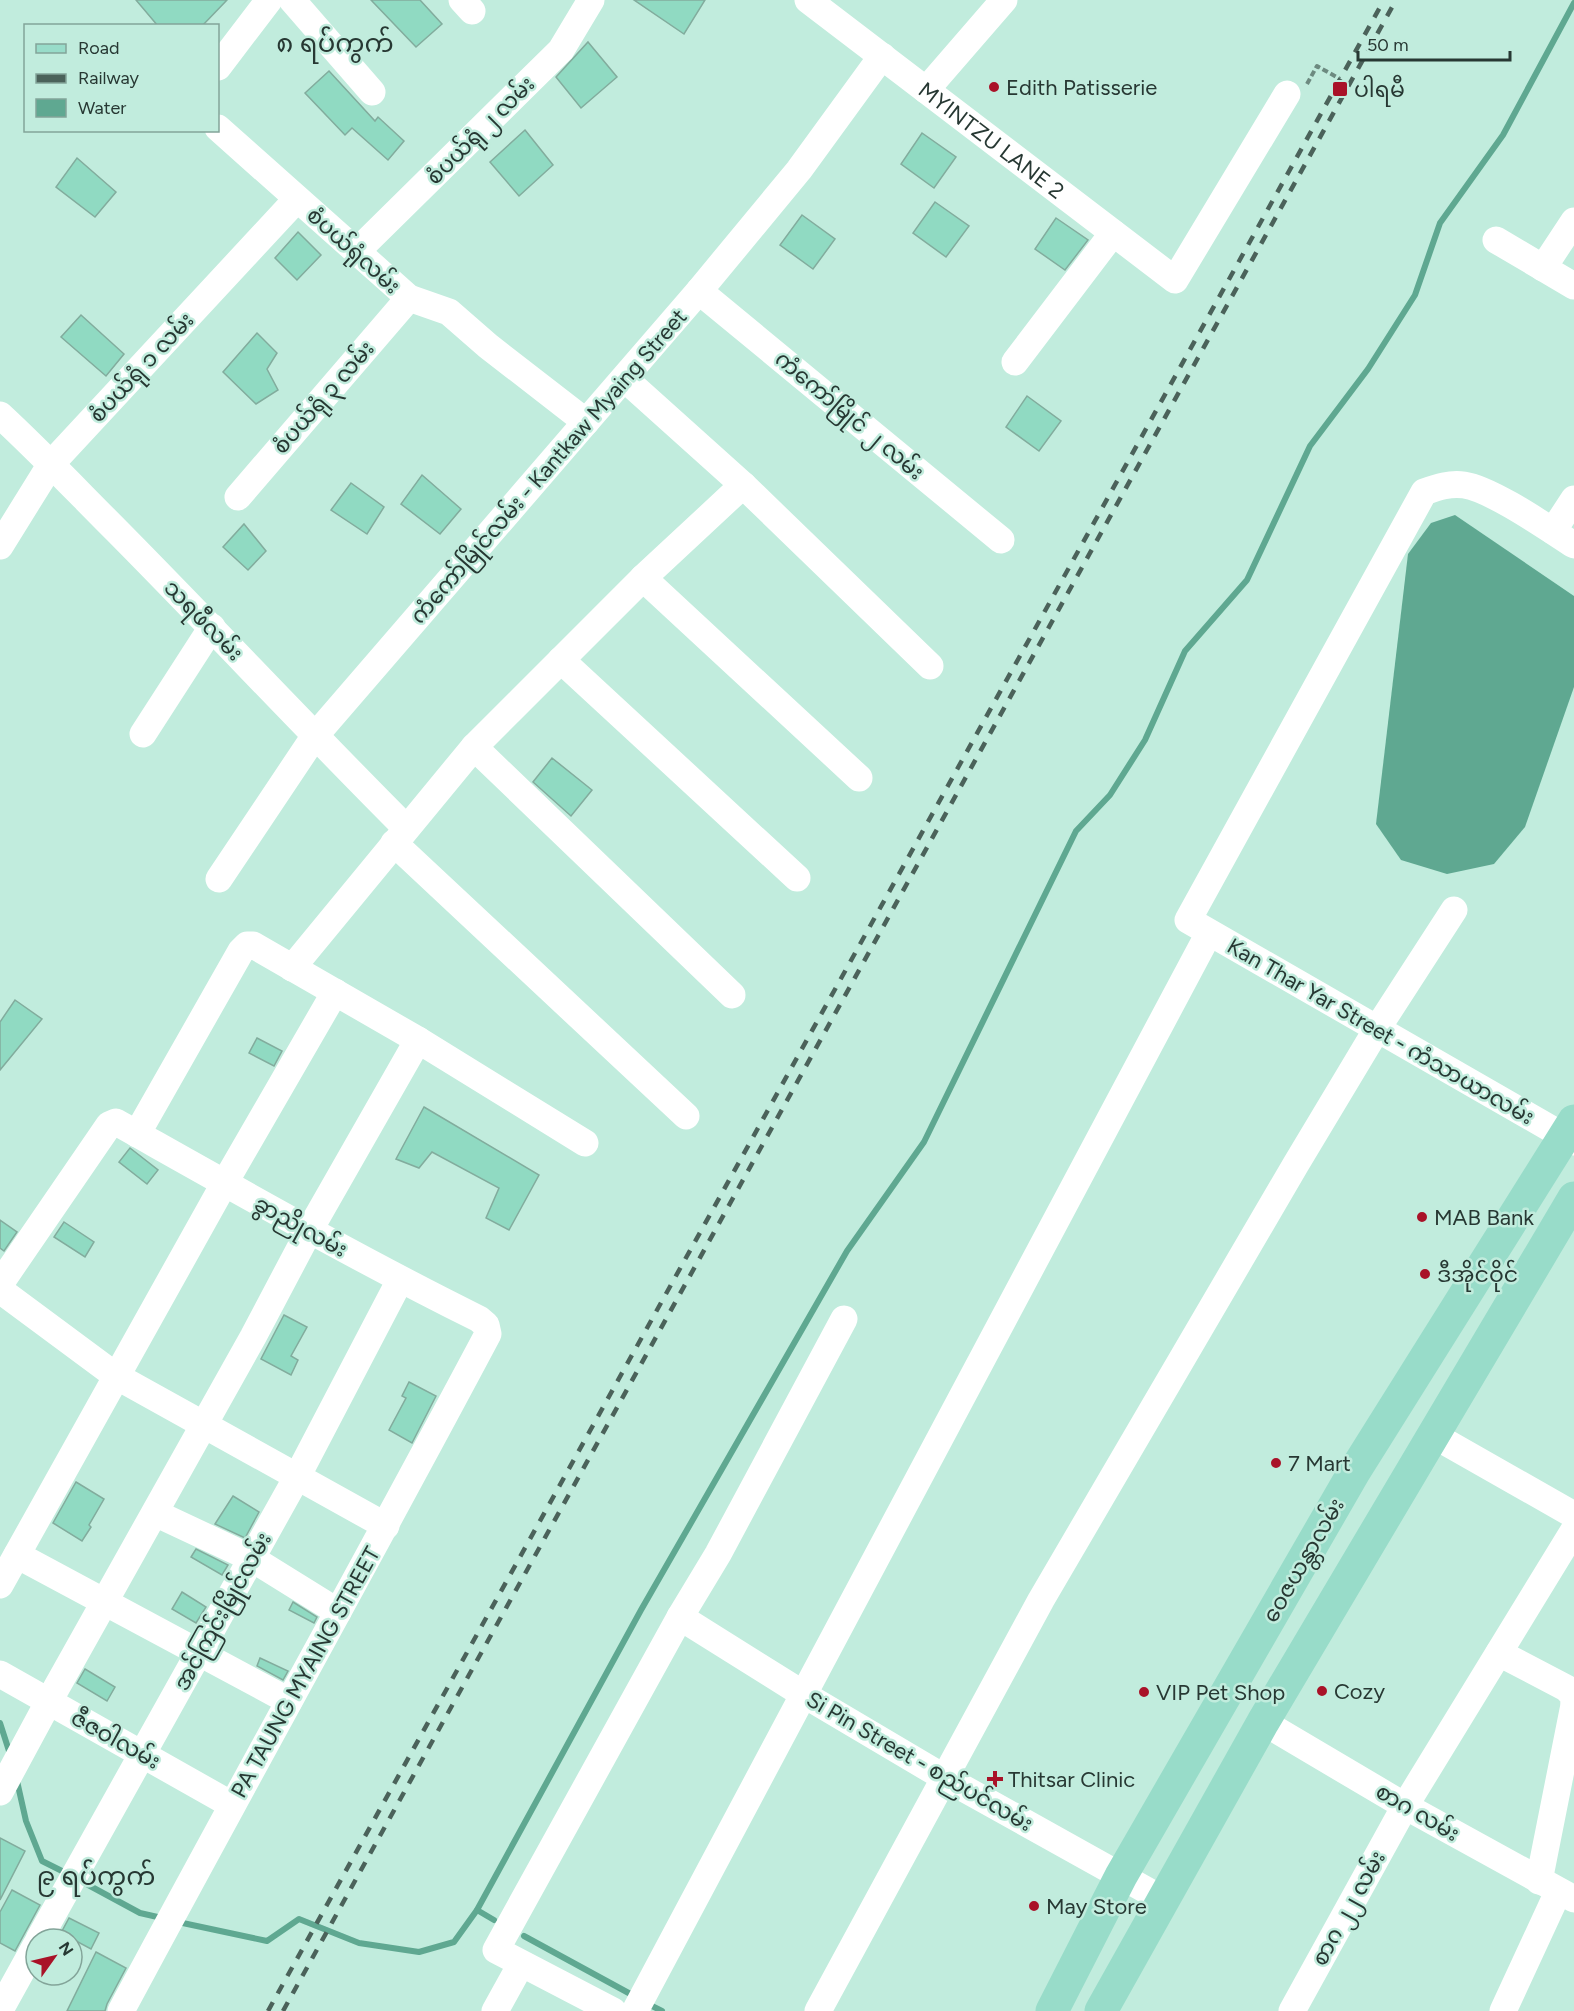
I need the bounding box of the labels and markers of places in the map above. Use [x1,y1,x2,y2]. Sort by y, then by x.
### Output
place label: Edith Patisserie [1006,74,1157,101]
place label: ပါရမီ [1354,74,1405,107]
marker: Edith Patisserie [987,80,1001,94]
marker: ပါရမီ [1331,80,1349,98]
place label: MAB Bank [1434,1204,1534,1231]
marker: MAB Bank [1415,1210,1429,1224]
place label: ဒီအိုင်ဝိုင် [1437,1259,1518,1292]
marker: ဒီအိုင်ဝိုင် [1418,1267,1432,1281]
place label: 7 Mart [1288,1450,1351,1477]
marker: 7 Mart [1269,1456,1283,1470]
place label: Cozy [1334,1678,1385,1705]
place label: VIP Pet Shop [1156,1679,1285,1706]
marker: Cozy [1315,1684,1329,1698]
marker: VIP Pet Shop [1137,1685,1151,1699]
place label: Thitsar Clinic [1008,1766,1135,1793]
marker: Thitsar Clinic [986,1770,1004,1788]
place label: May Store [1046,1893,1147,1920]
marker: May Store [1027,1899,1041,1913]

